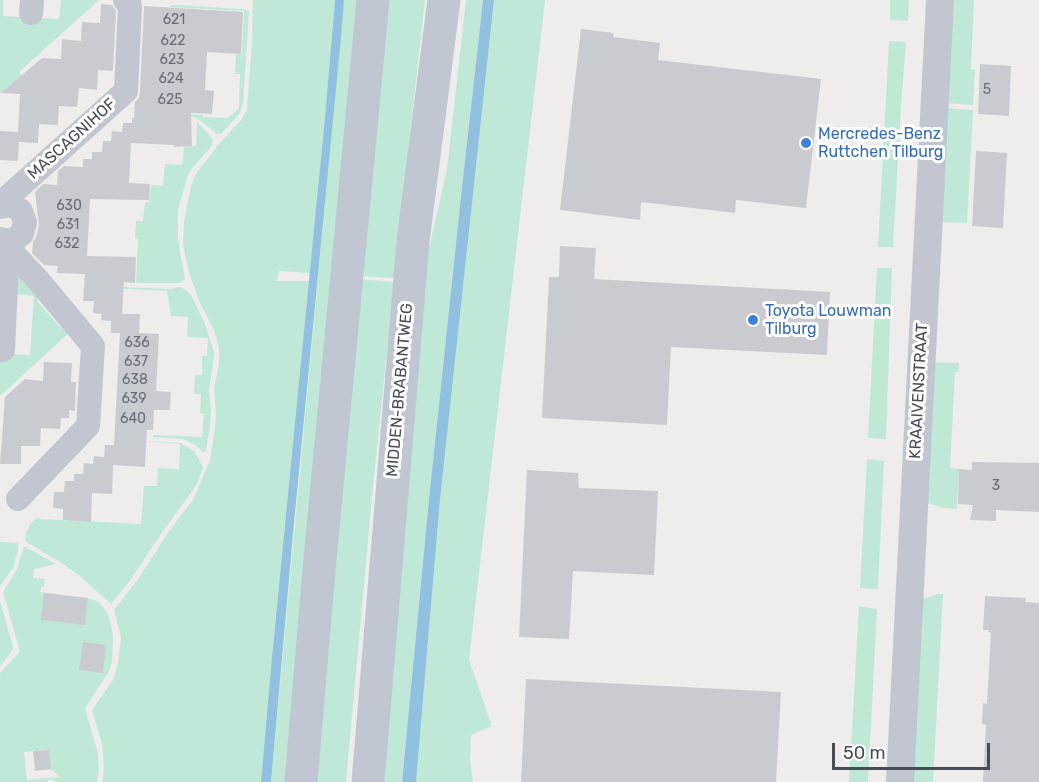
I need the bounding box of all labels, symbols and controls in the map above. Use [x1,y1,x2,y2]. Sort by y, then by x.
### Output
house number: 621 [163,12,185,28]
house number: 622 [161,33,185,49]
house number: 623 [159,52,185,68]
house number: 624 [158,71,184,87]
house number: 5 [983,82,991,98]
house number: 625 [158,92,182,108]
street label: MASCAGNIHOF [24,94,120,184]
place label: Mercredes-Benz Ruttchen Tilburg [818,124,943,162]
marker: Mercredes-Benz Ruttchen Tilburg [799,136,813,150]
house number: 630 [56,198,82,214]
house number: 631 [57,217,79,233]
house number: 632 [54,236,80,252]
place label: Toyota Louwman Tilburg [765,301,891,339]
street label: MIDDEN-BRABANTWEG [383,302,417,478]
marker: Toyota Louwman Tilburg [746,313,760,327]
street label: KRAAIVENSTRAAT [906,322,932,460]
house number: 636 [124,335,150,351]
house number: 637 [124,354,148,370]
house number: 638 [122,372,148,388]
house number: 639 [121,391,147,407]
house number: 640 [120,411,146,427]
house number: 3 [992,478,1000,494]
scale bar [835,731,992,769]
text: 50 m [843,742,886,764]

